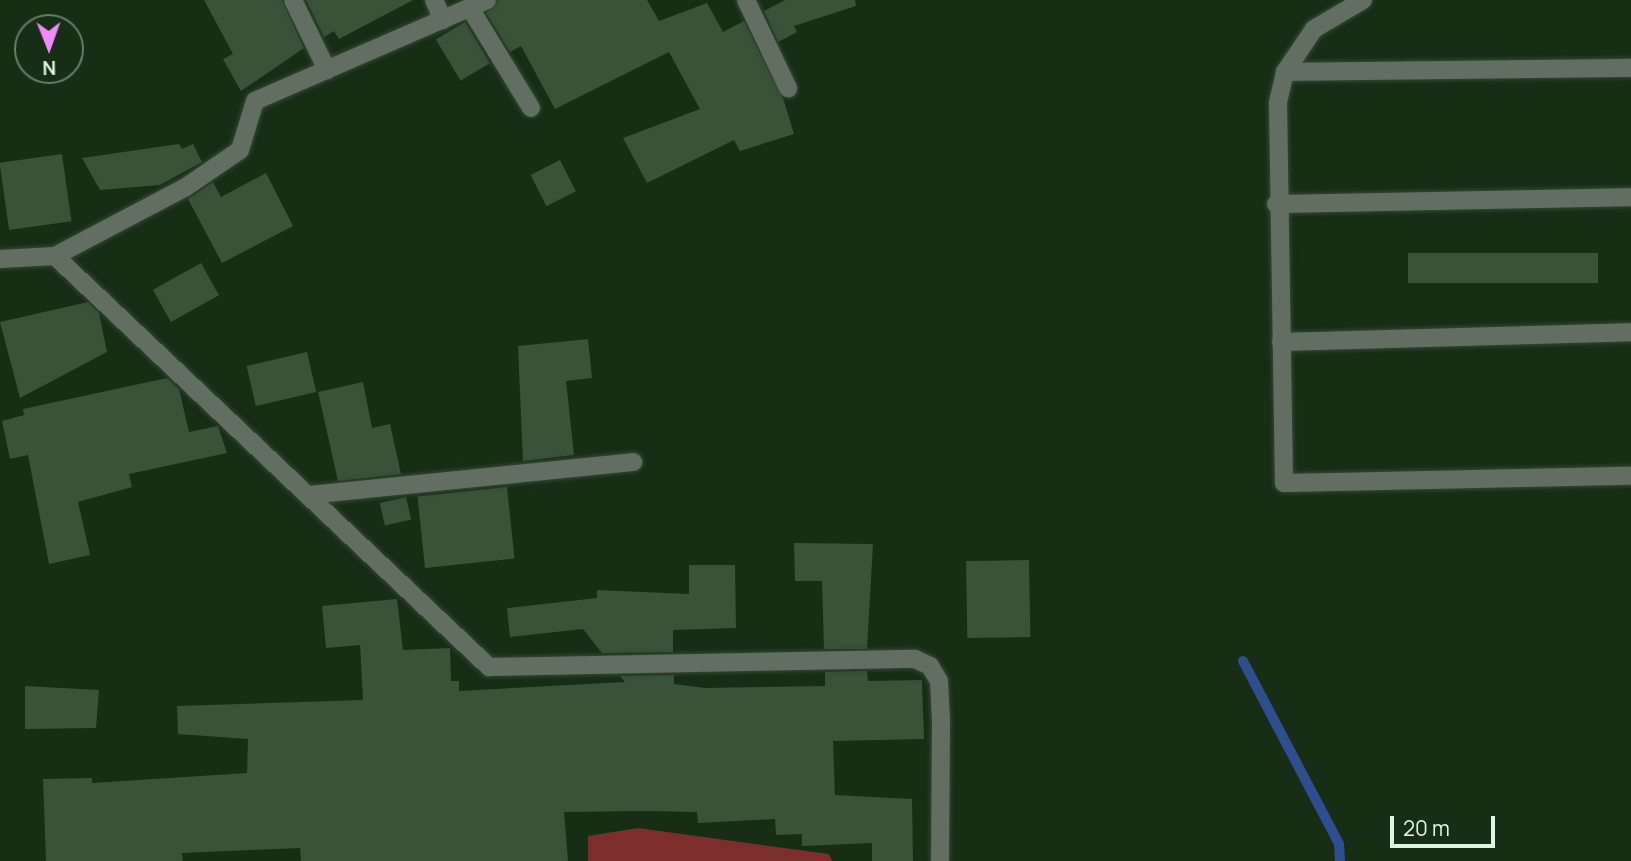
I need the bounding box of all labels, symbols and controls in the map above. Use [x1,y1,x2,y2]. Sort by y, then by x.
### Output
north arrow [14,14,84,84]
text: N [42,55,56,81]
scale bar [1393,802,1498,846]
text: 20 m [1403,814,1450,842]

